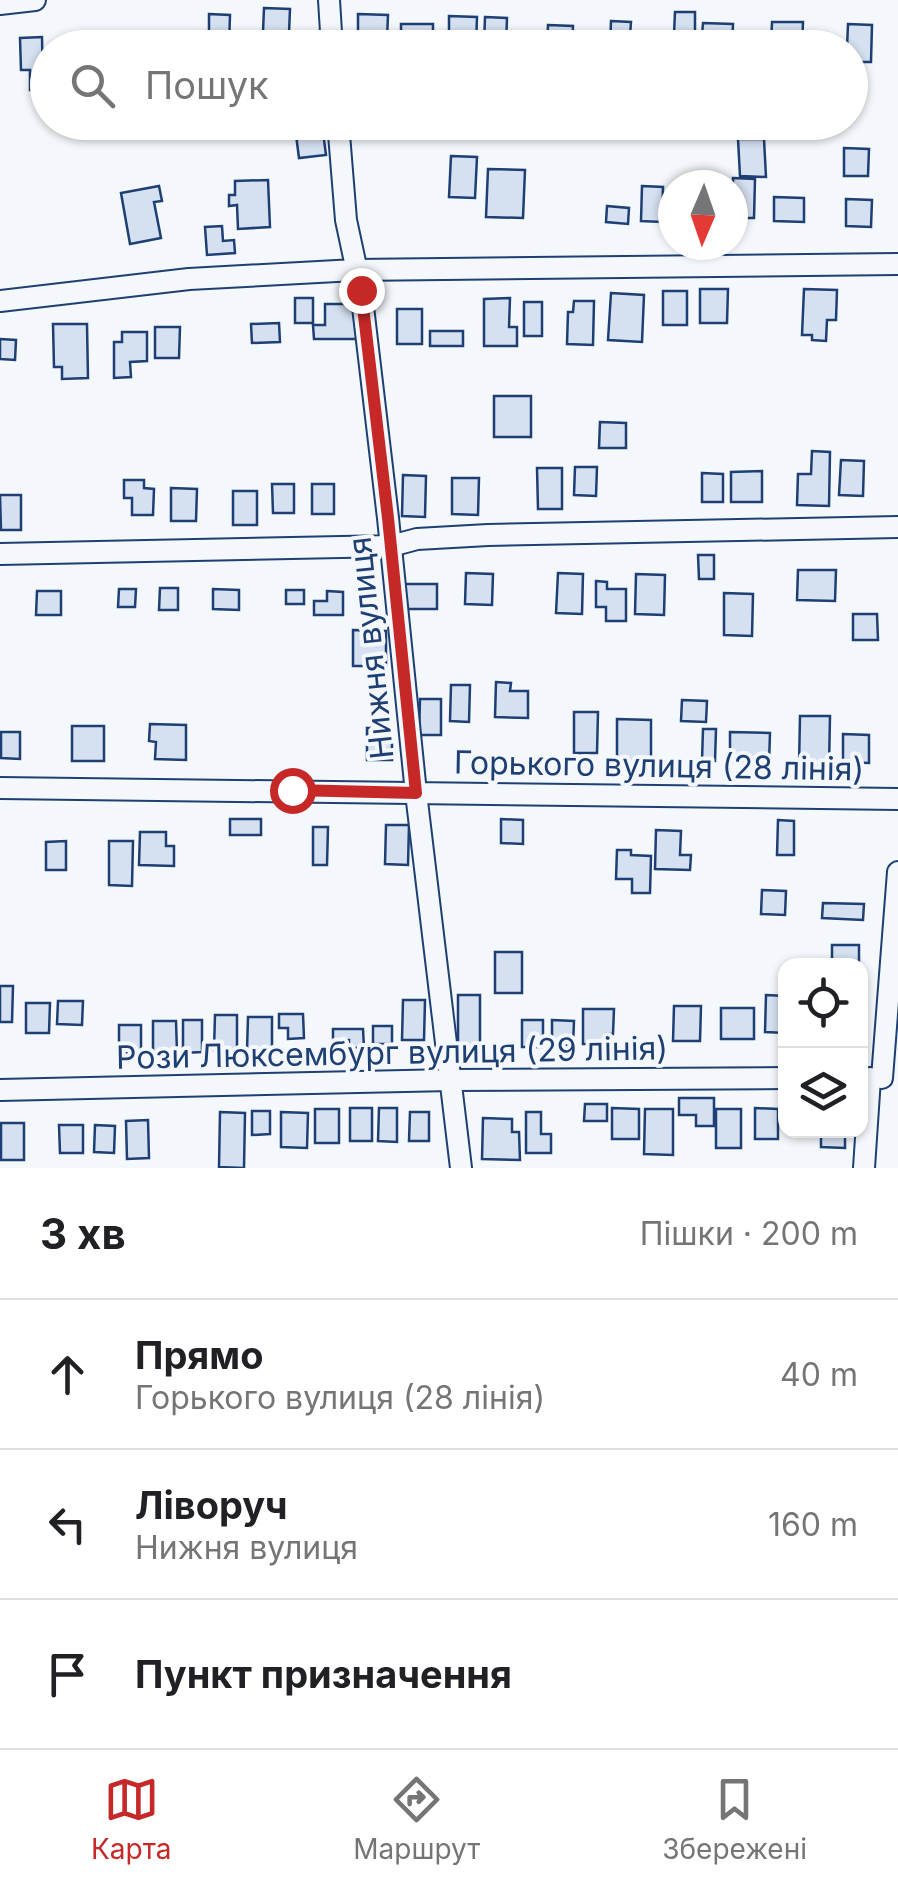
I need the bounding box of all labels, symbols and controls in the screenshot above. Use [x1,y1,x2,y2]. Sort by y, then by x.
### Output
search box [30,30,868,140]
icon: search [65,58,120,113]
text: Пошук [145,62,269,108]
north arrow [658,170,748,260]
route end [339,268,385,314]
street label: Нижня вулиця [339,535,402,761]
street label: Горького вулиця (28 лiнiя) [454,742,864,789]
route start [270,768,316,814]
map controls [778,958,868,1138]
button: locate [778,958,868,1048]
street label: Рози Люксембург вулиця (29 лiнiя) [116,1028,668,1077]
button: layers [778,1048,868,1138]
text: 3 хв [40,1208,126,1259]
text: Пішки · 200 m [640,1214,858,1253]
text: Прямо [135,1332,263,1378]
icon: ahead [40,1347,95,1402]
text: 40 m [780,1355,858,1394]
text: Горького вулиця (28 лiнiя) [135,1378,545,1417]
text: Ліворуч [135,1482,288,1528]
icon: left [40,1497,95,1552]
text: 160 m [768,1505,858,1544]
text: Нижня вулиця [135,1528,358,1567]
icon: arrive [40,1647,95,1702]
text: Пункт призначення [135,1651,512,1697]
tab: Карта [91,1772,171,1866]
tab: Маршрут [353,1772,480,1866]
tab: Збережені [662,1772,807,1866]

